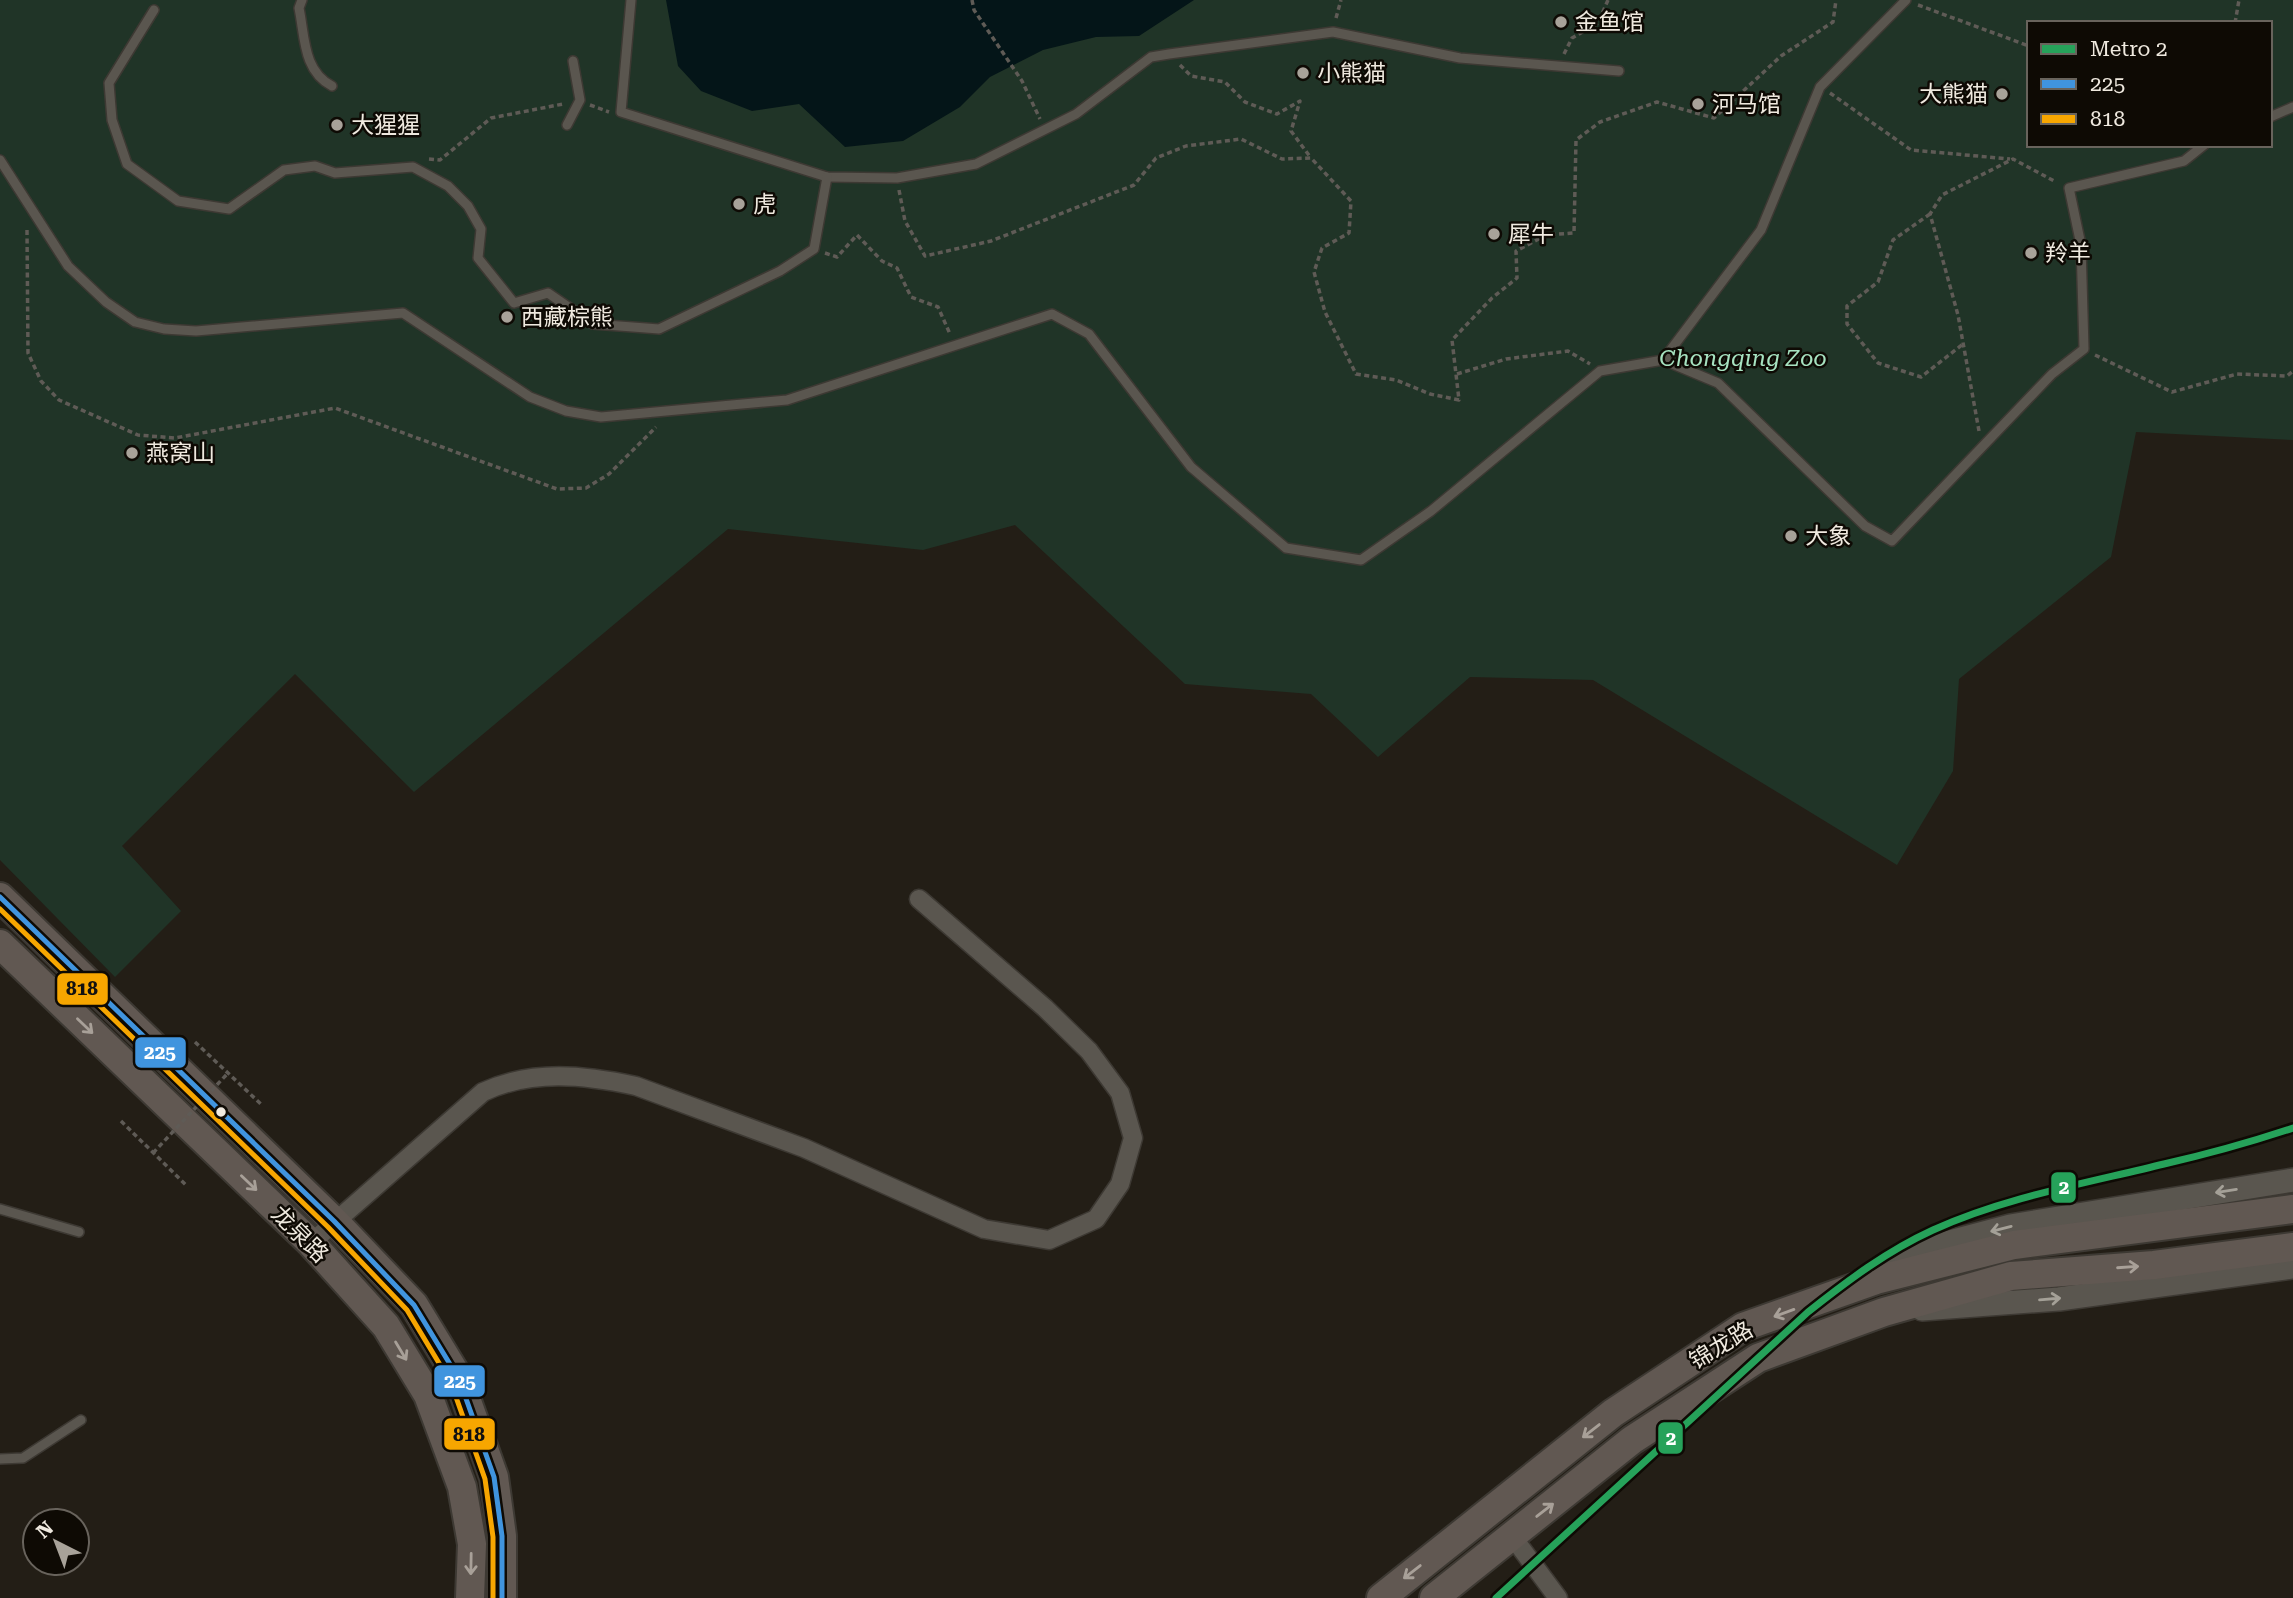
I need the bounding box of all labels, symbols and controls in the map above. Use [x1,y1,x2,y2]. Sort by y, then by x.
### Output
place label: 金鱼馆 [1575,9,1644,36]
marker: 金鱼馆 [1553,14,1569,30]
legend [2027,21,2272,147]
text: Metro 2 [2090,37,2168,61]
place label: 小熊猫 [1317,60,1386,87]
marker: 小熊猫 [1295,65,1311,81]
text: 225 [2090,72,2125,96]
place label: 大熊猫 [1919,81,1988,108]
marker: 大熊猫 [1994,86,2010,102]
place label: 河马馆 [1712,91,1781,118]
marker: 河马馆 [1690,96,1706,112]
text: 818 [2090,107,2125,131]
place label: 大猩猩 [351,112,420,139]
marker: 大猩猩 [329,117,345,133]
place label: 虎 [753,191,776,218]
marker: 虎 [731,196,747,212]
place label: 犀牛 [1508,221,1554,248]
marker: 犀牛 [1486,226,1502,242]
place label: 羚羊 [2045,240,2091,267]
marker: 羚羊 [2023,245,2039,261]
place label: 西藏棕熊 [521,304,613,331]
marker: 西藏棕熊 [499,309,515,325]
park label: Chongqing Zoo [1659,345,1827,372]
place label: 燕窝山 [146,440,215,467]
marker: 燕窝山 [124,445,140,461]
place label: 大象 [1805,523,1851,550]
marker: 大象 [1783,528,1799,544]
line badge: 818 [56,972,109,1006]
text: 818 [66,977,98,1000]
one-way arrow [76,1017,93,1034]
line badge: 225 [134,1036,187,1069]
text: 225 [144,1041,176,1064]
unlabelled marker [214,1105,228,1119]
line badge: 2 [2050,1171,2077,1204]
one-way arrow [240,1175,257,1192]
text: 2 [2059,1176,2069,1199]
one-way arrow [2215,1185,2238,1198]
street label: 龙泉路 [266,1200,334,1268]
one-way arrow [1990,1223,2013,1236]
one-way arrow [2116,1260,2138,1273]
one-way arrow [2038,1293,2061,1306]
one-way arrow [1773,1308,1795,1320]
street label: 锦龙路 [1685,1316,1758,1375]
one-way arrow [395,1341,409,1361]
line badge: 225 [433,1364,486,1398]
text: 225 [444,1370,476,1393]
line badge: 818 [443,1417,496,1451]
line badge: 2 [1657,1421,1684,1455]
text: 818 [453,1423,485,1446]
one-way arrow [1582,1423,1600,1438]
text: 2 [1666,1427,1676,1450]
one-way arrow [1535,1503,1554,1518]
north arrow [21,1507,91,1577]
text: N [32,1516,58,1543]
one-way arrow [465,1552,478,1575]
one-way arrow [1404,1565,1422,1580]

